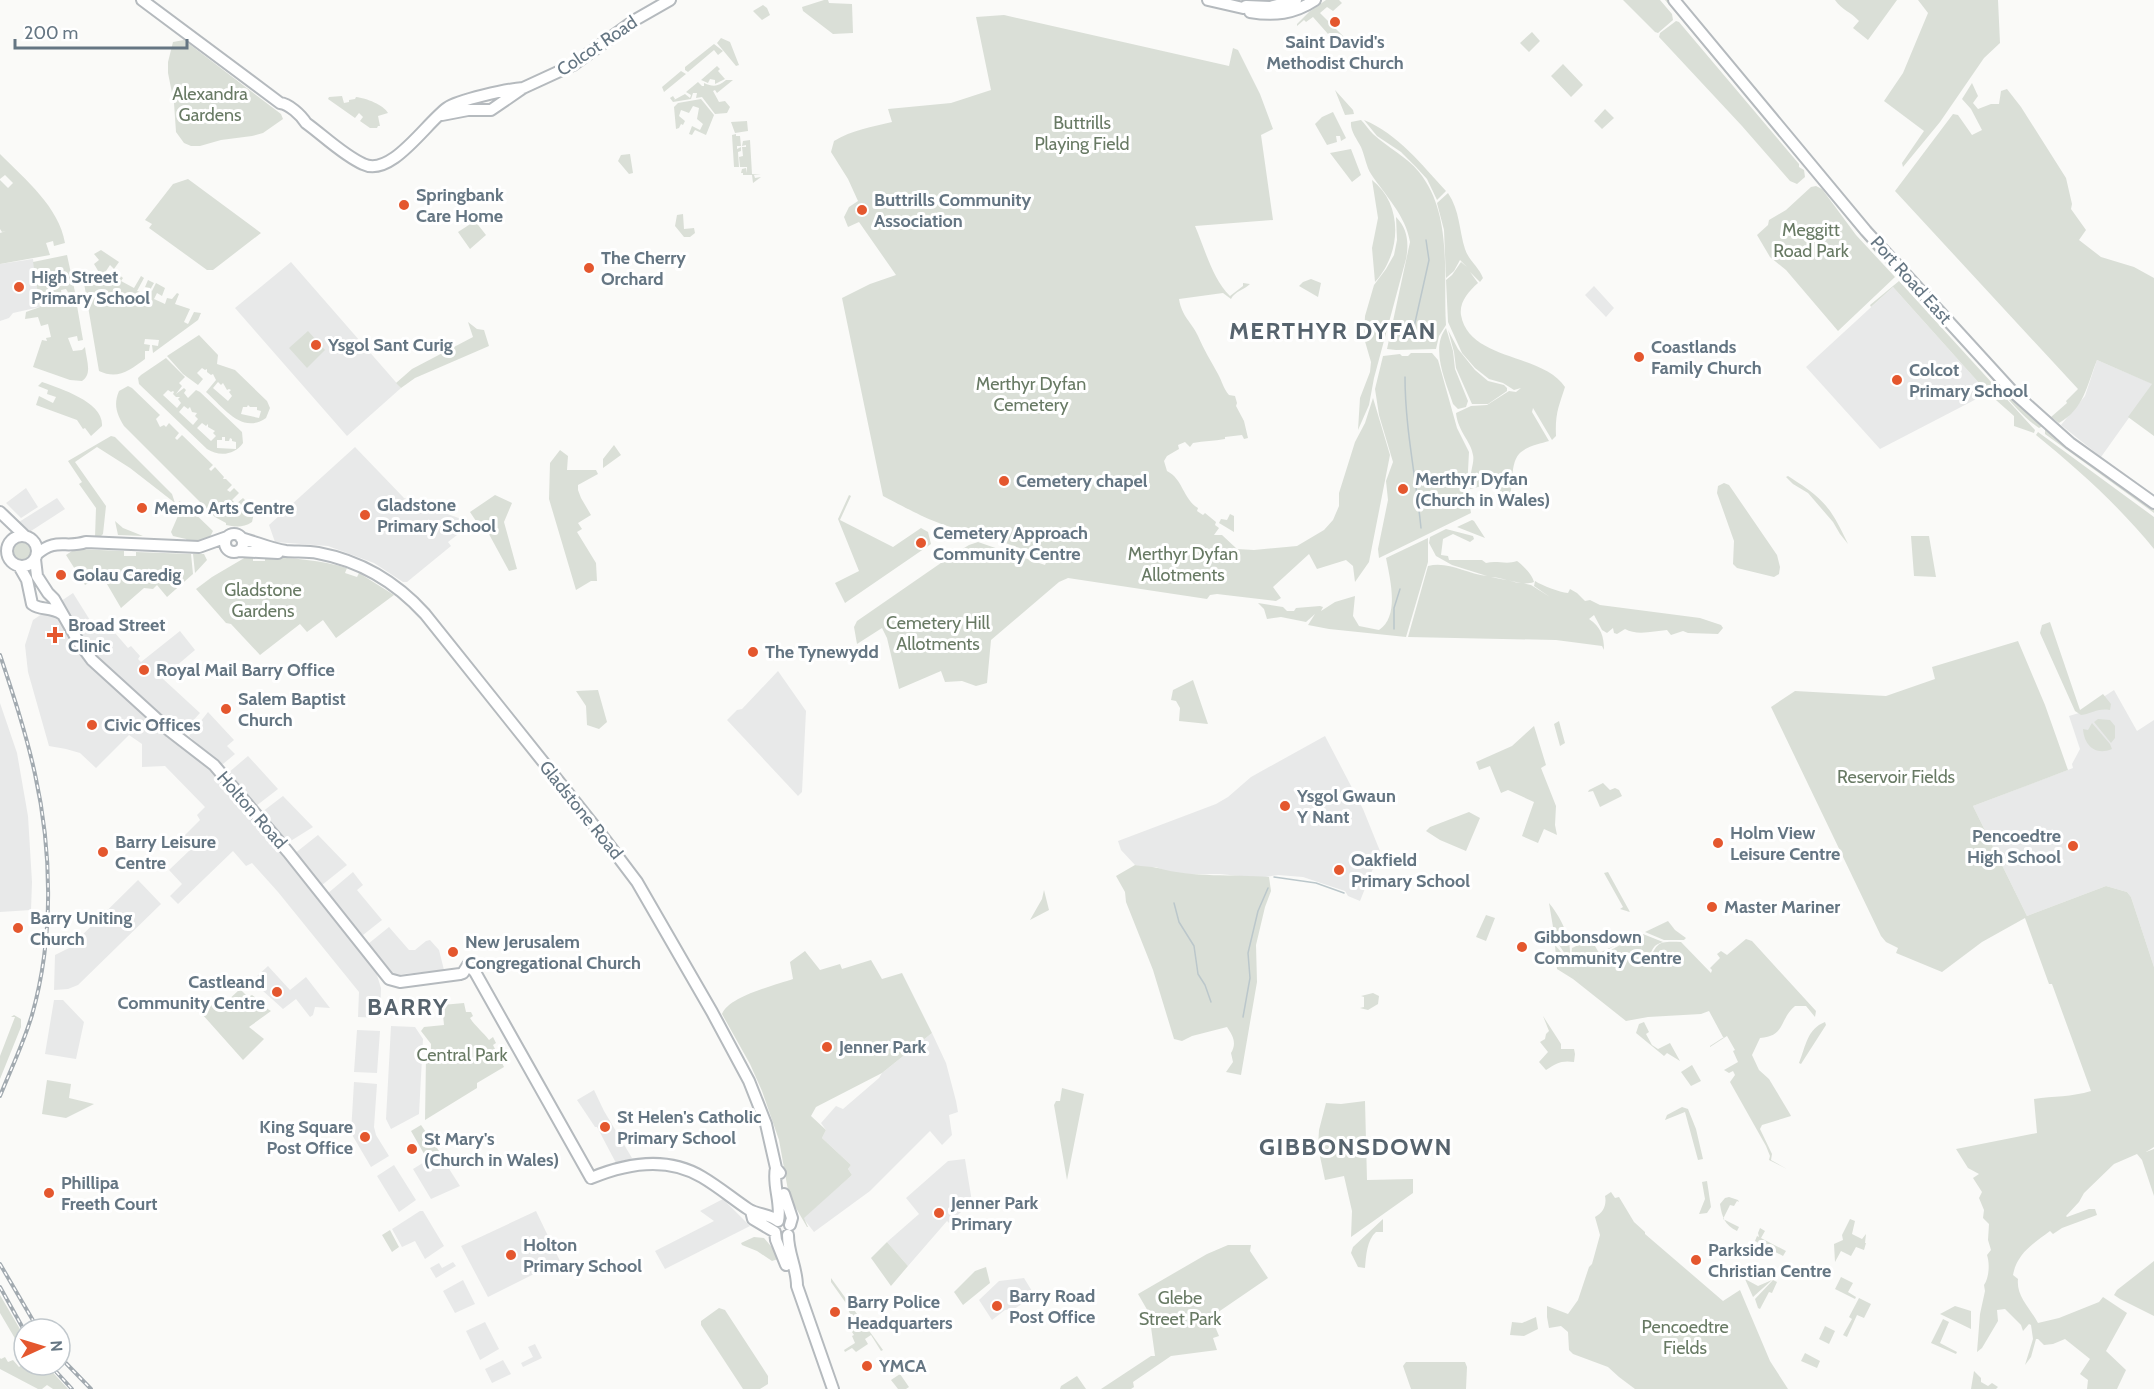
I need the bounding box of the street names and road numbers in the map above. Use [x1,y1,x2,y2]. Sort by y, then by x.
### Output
street label: Colcot Road [553,11,641,81]
street label: Port Road East [1866,231,1956,329]
street label: Gladstone Road [535,756,627,864]
street label: Holton Road [212,767,292,853]

